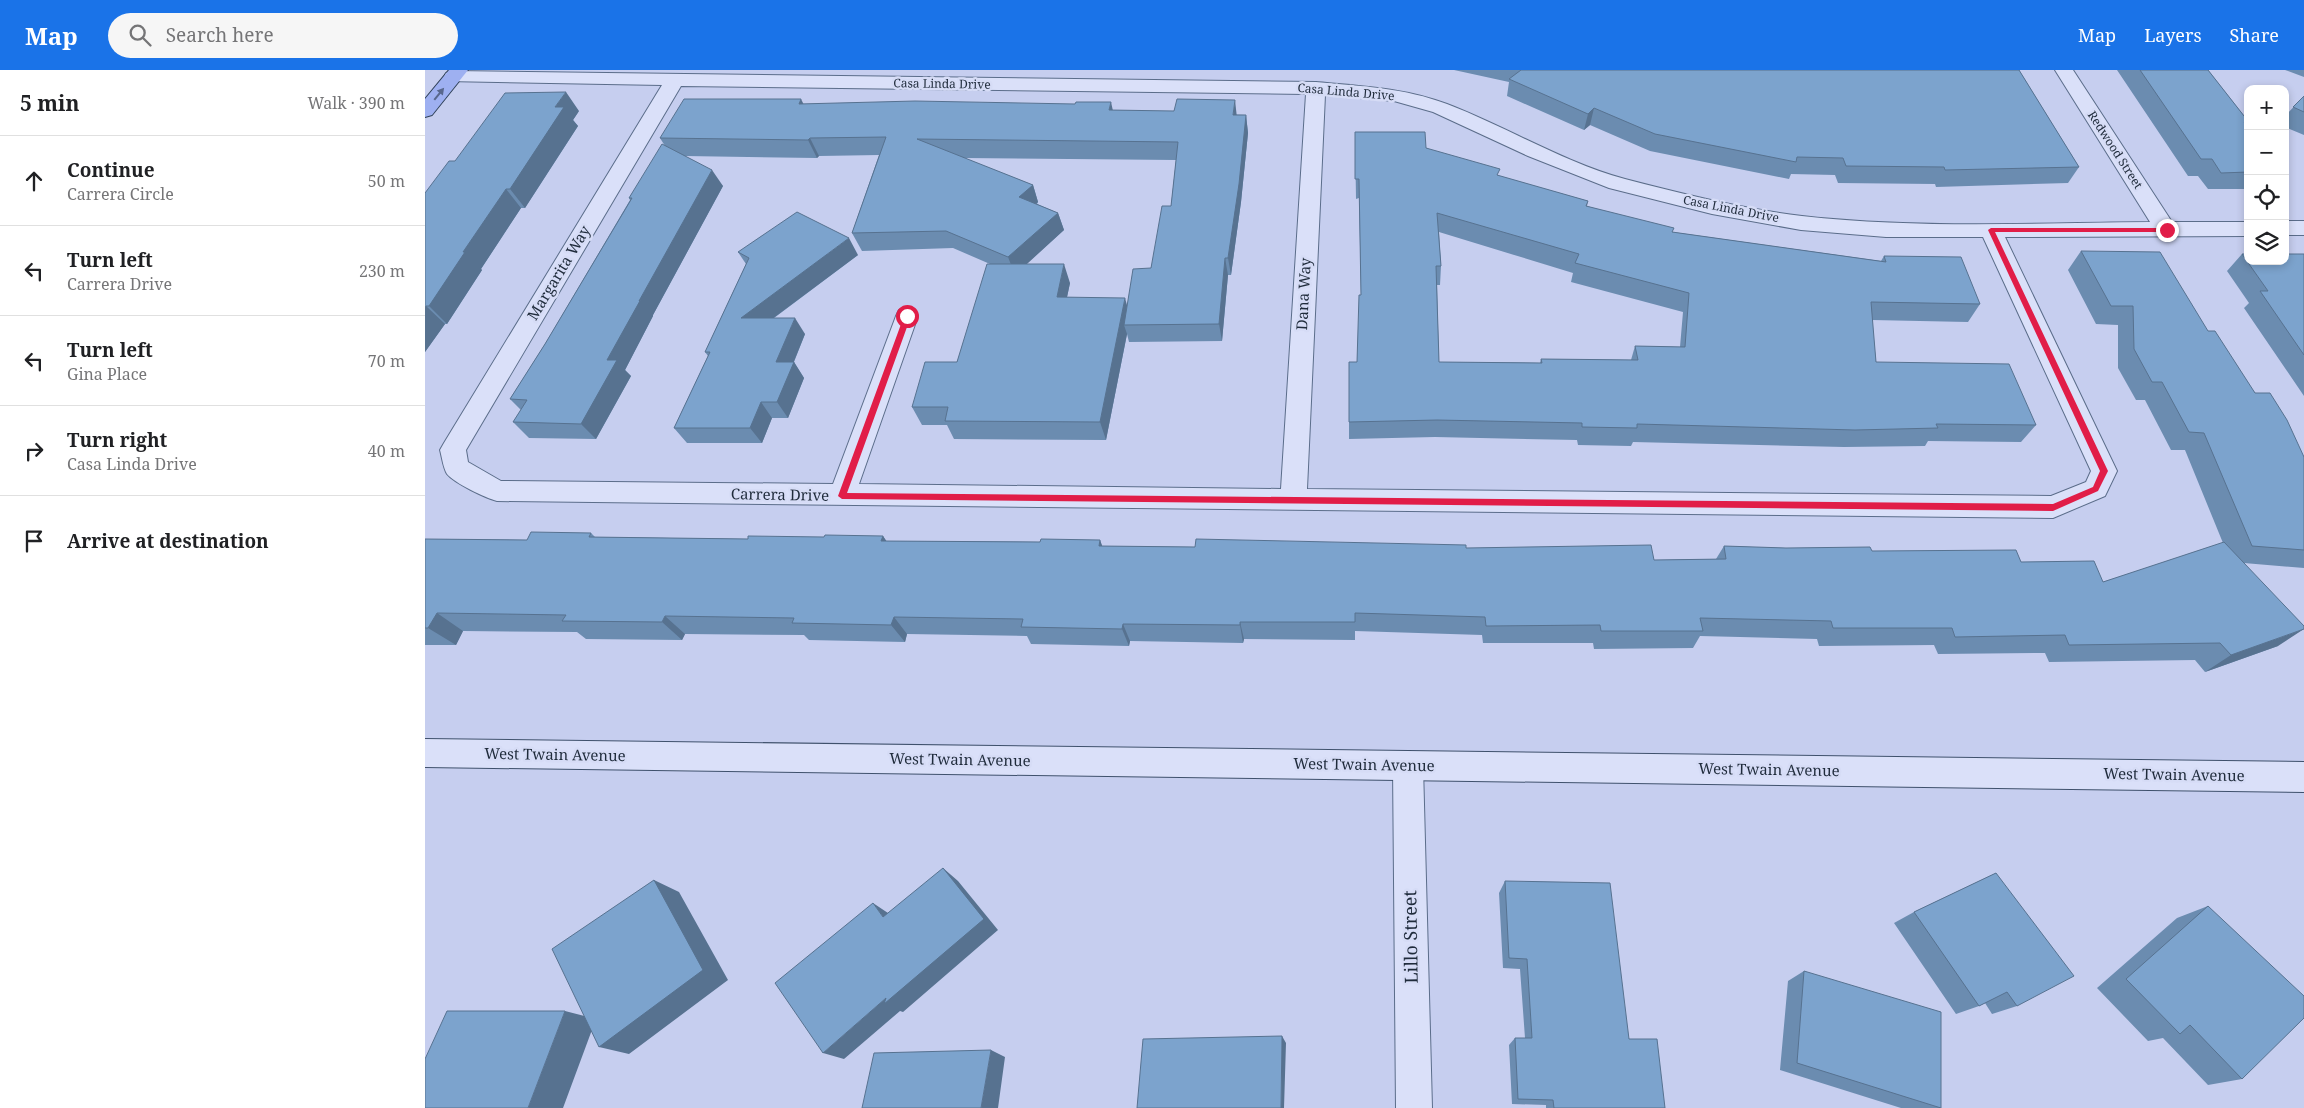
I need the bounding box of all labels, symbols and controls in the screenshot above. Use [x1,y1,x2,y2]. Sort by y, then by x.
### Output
search box [108,13,458,58]
text: Map [25,19,78,52]
icon: search [126,21,154,49]
text: Search here [166,22,274,48]
text: Map [2078,23,2116,47]
text: Layers [2144,23,2202,47]
text: Share [2230,23,2279,47]
street label: Casa Linda Drive [893,74,991,93]
street label: Casa Linda Drive [1297,79,1395,104]
map controls [2244,85,2289,265]
button: + [2244,85,2289,130]
one-way arrow [434,88,445,101]
text: 5 min [20,89,79,117]
text: Walk · 390 m [308,92,405,114]
street label: Redwood Street [2084,107,2147,192]
button: − [2244,130,2289,175]
text: Continue [67,157,155,183]
icon: ahead [20,167,48,195]
text: 50 m [368,170,405,192]
button: locate [2244,175,2289,220]
text: Carrera Circle [67,183,174,205]
street label: Casa Linda Drive [1682,191,1780,226]
route end [2156,219,2179,242]
button: layers [2244,220,2289,265]
street label: Margarita Way [522,221,594,323]
text: Turn left [67,247,153,273]
icon: left [20,257,48,285]
street label: Dana Way [1291,257,1315,331]
text: 230 m [359,260,405,282]
text: Carrera Drive [67,273,172,295]
route start [896,305,919,328]
text: Turn left [67,337,153,363]
icon: left [20,347,48,375]
text: 70 m [368,350,405,372]
text: Gina Place [67,363,147,385]
text: Turn right [67,427,167,453]
icon: right [20,437,48,465]
text: 40 m [368,440,405,462]
text: Casa Linda Drive [67,453,197,475]
street label: Carrera Drive [731,483,829,505]
icon: arrive [20,527,48,555]
text: Arrive at destination [67,528,269,554]
street label: West Twain Avenue [484,743,626,765]
street label: West Twain Avenue [889,748,1031,770]
street label: West Twain Avenue [1293,753,1435,775]
street label: West Twain Avenue [1698,758,1840,780]
street label: West Twain Avenue [2103,763,2245,785]
street label: Lillo Street [1397,890,1423,984]

